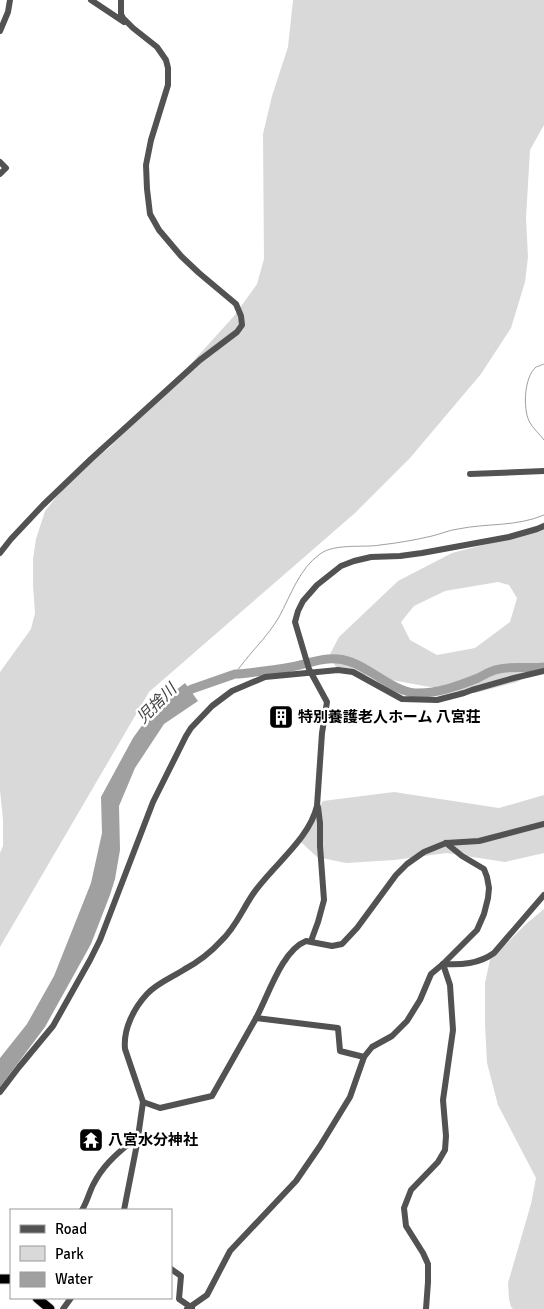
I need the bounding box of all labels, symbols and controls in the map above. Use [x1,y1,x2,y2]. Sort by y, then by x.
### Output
water label: 児捨川 [133,678,182,728]
building icon: 特別養護老人ホーム 八宮荘 [268,704,294,730]
place label: 特別養護老人ホーム 八宮荘 [298,708,481,726]
temple icon: 八宮水分神社 [78,1127,104,1153]
place label: 八宮水分神社 [108,1131,198,1149]
legend [10,1209,172,1299]
text: Road [55,1220,87,1238]
text: Park [55,1245,84,1263]
text: Water [55,1270,93,1288]

